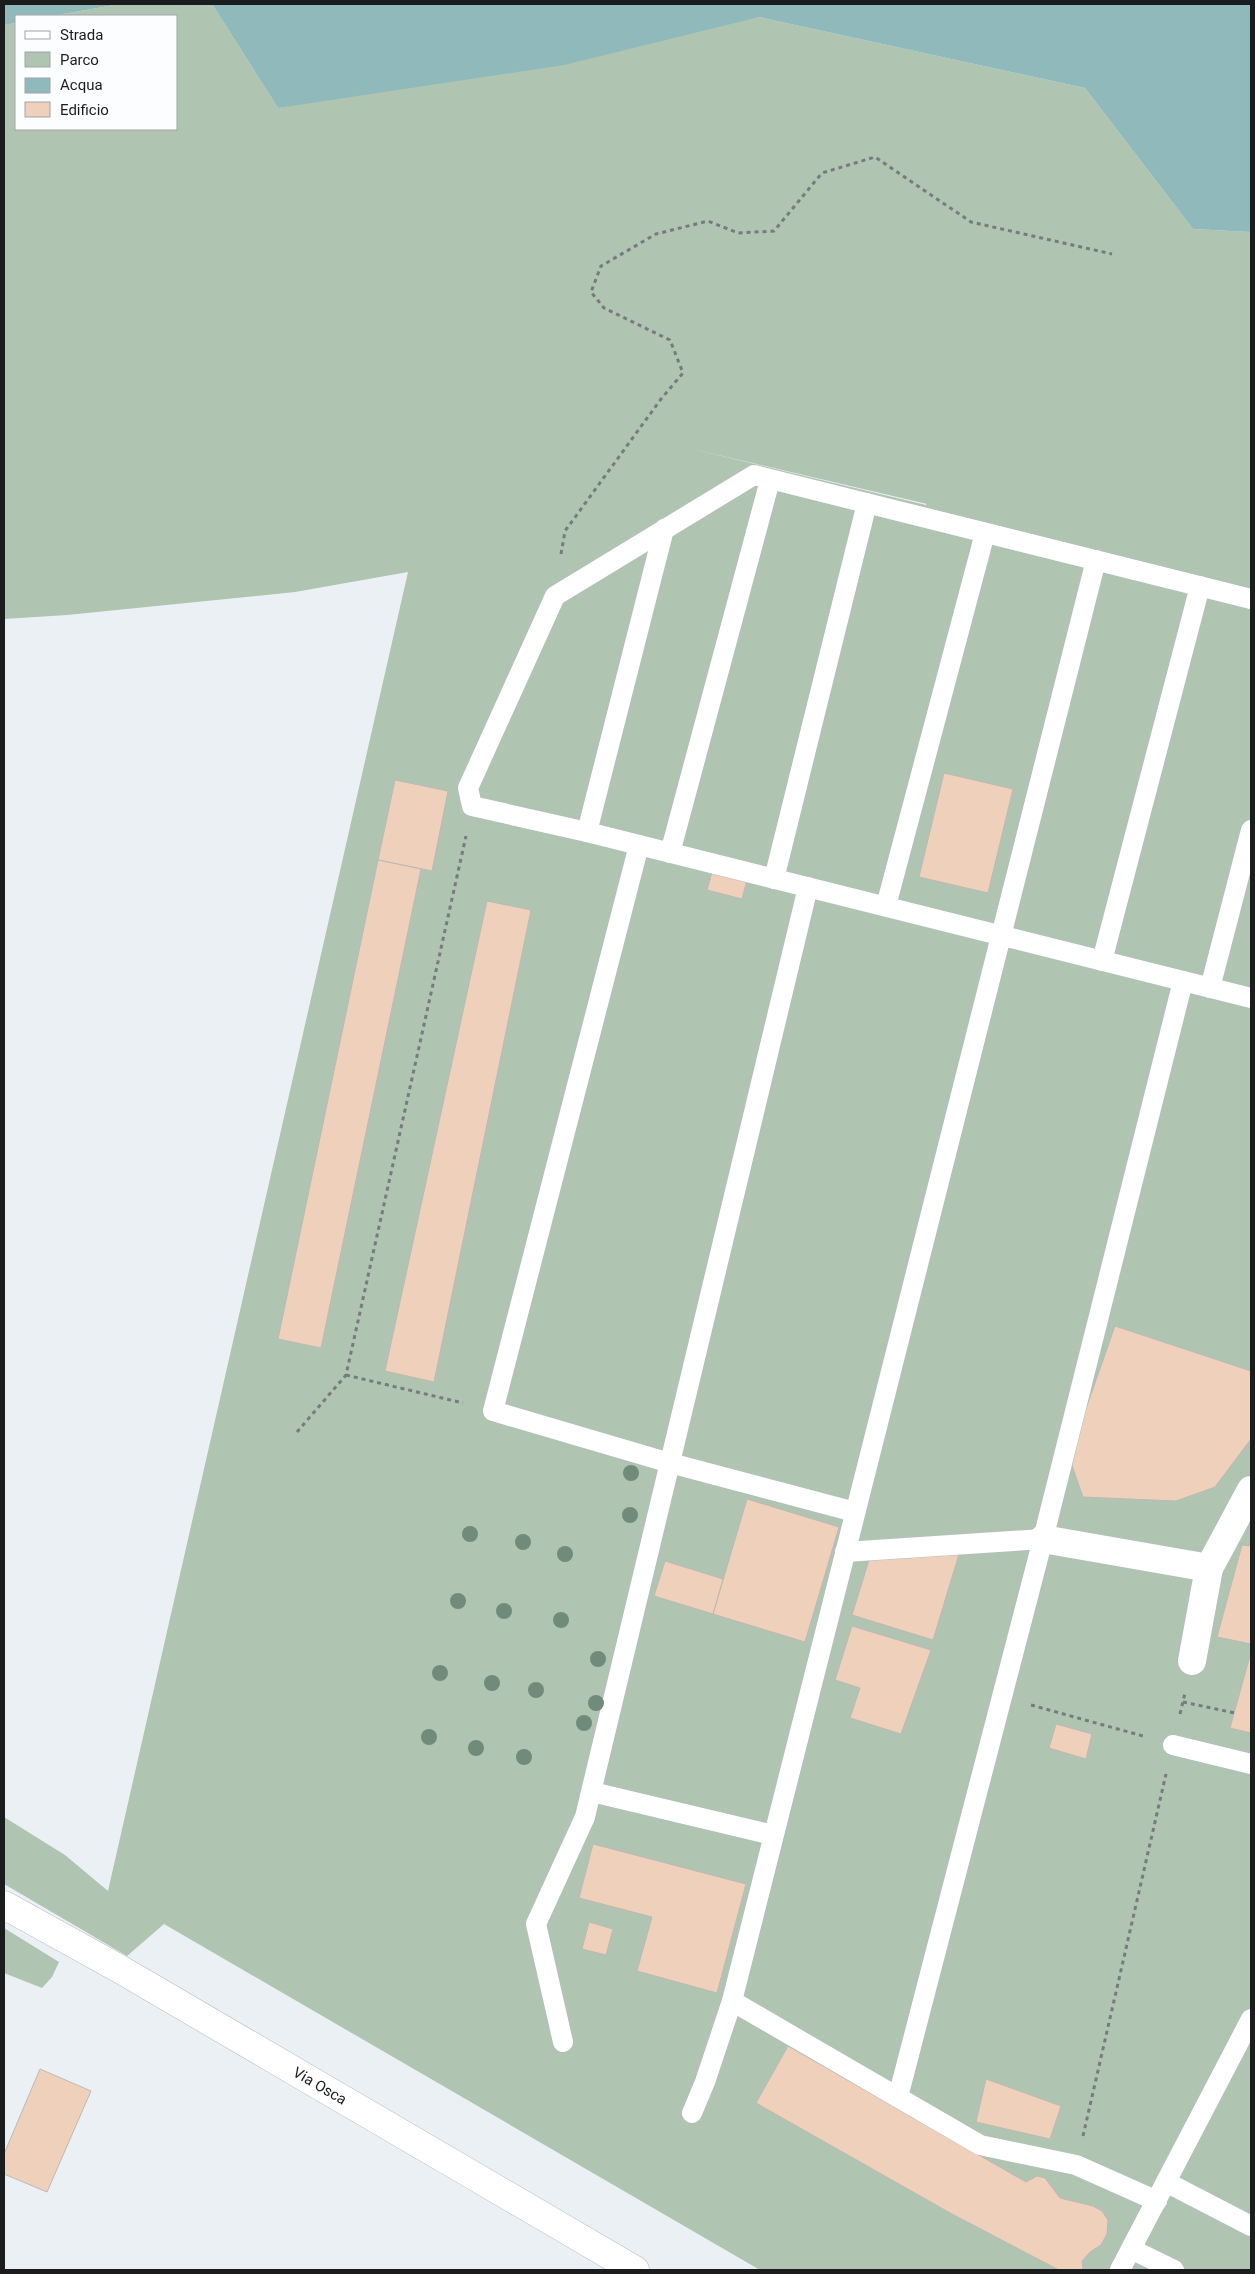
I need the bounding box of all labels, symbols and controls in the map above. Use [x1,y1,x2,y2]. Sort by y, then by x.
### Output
legend [15,15,178,130]
text: Strada [60,26,103,44]
text: Parco [60,51,99,69]
text: Acqua [60,76,103,94]
text: Edificio [60,101,109,119]
street label: Via Osca [290,2063,350,2109]

